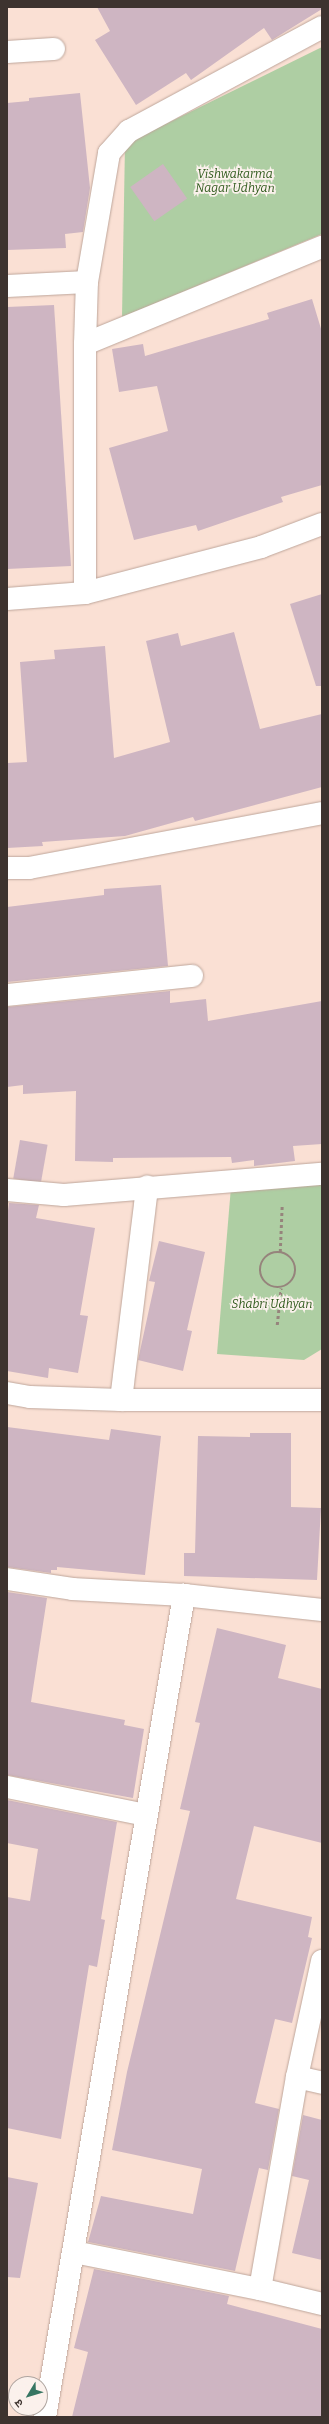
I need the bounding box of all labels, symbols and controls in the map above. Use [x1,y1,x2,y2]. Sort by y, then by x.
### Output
park label: Vishwakarma Nagar Udhyan [195,168,275,196]
park label: Shabri Udhyan [231,1298,313,1312]
north arrow [8,2376,48,2416]
text: उ [12,2397,26,2410]

